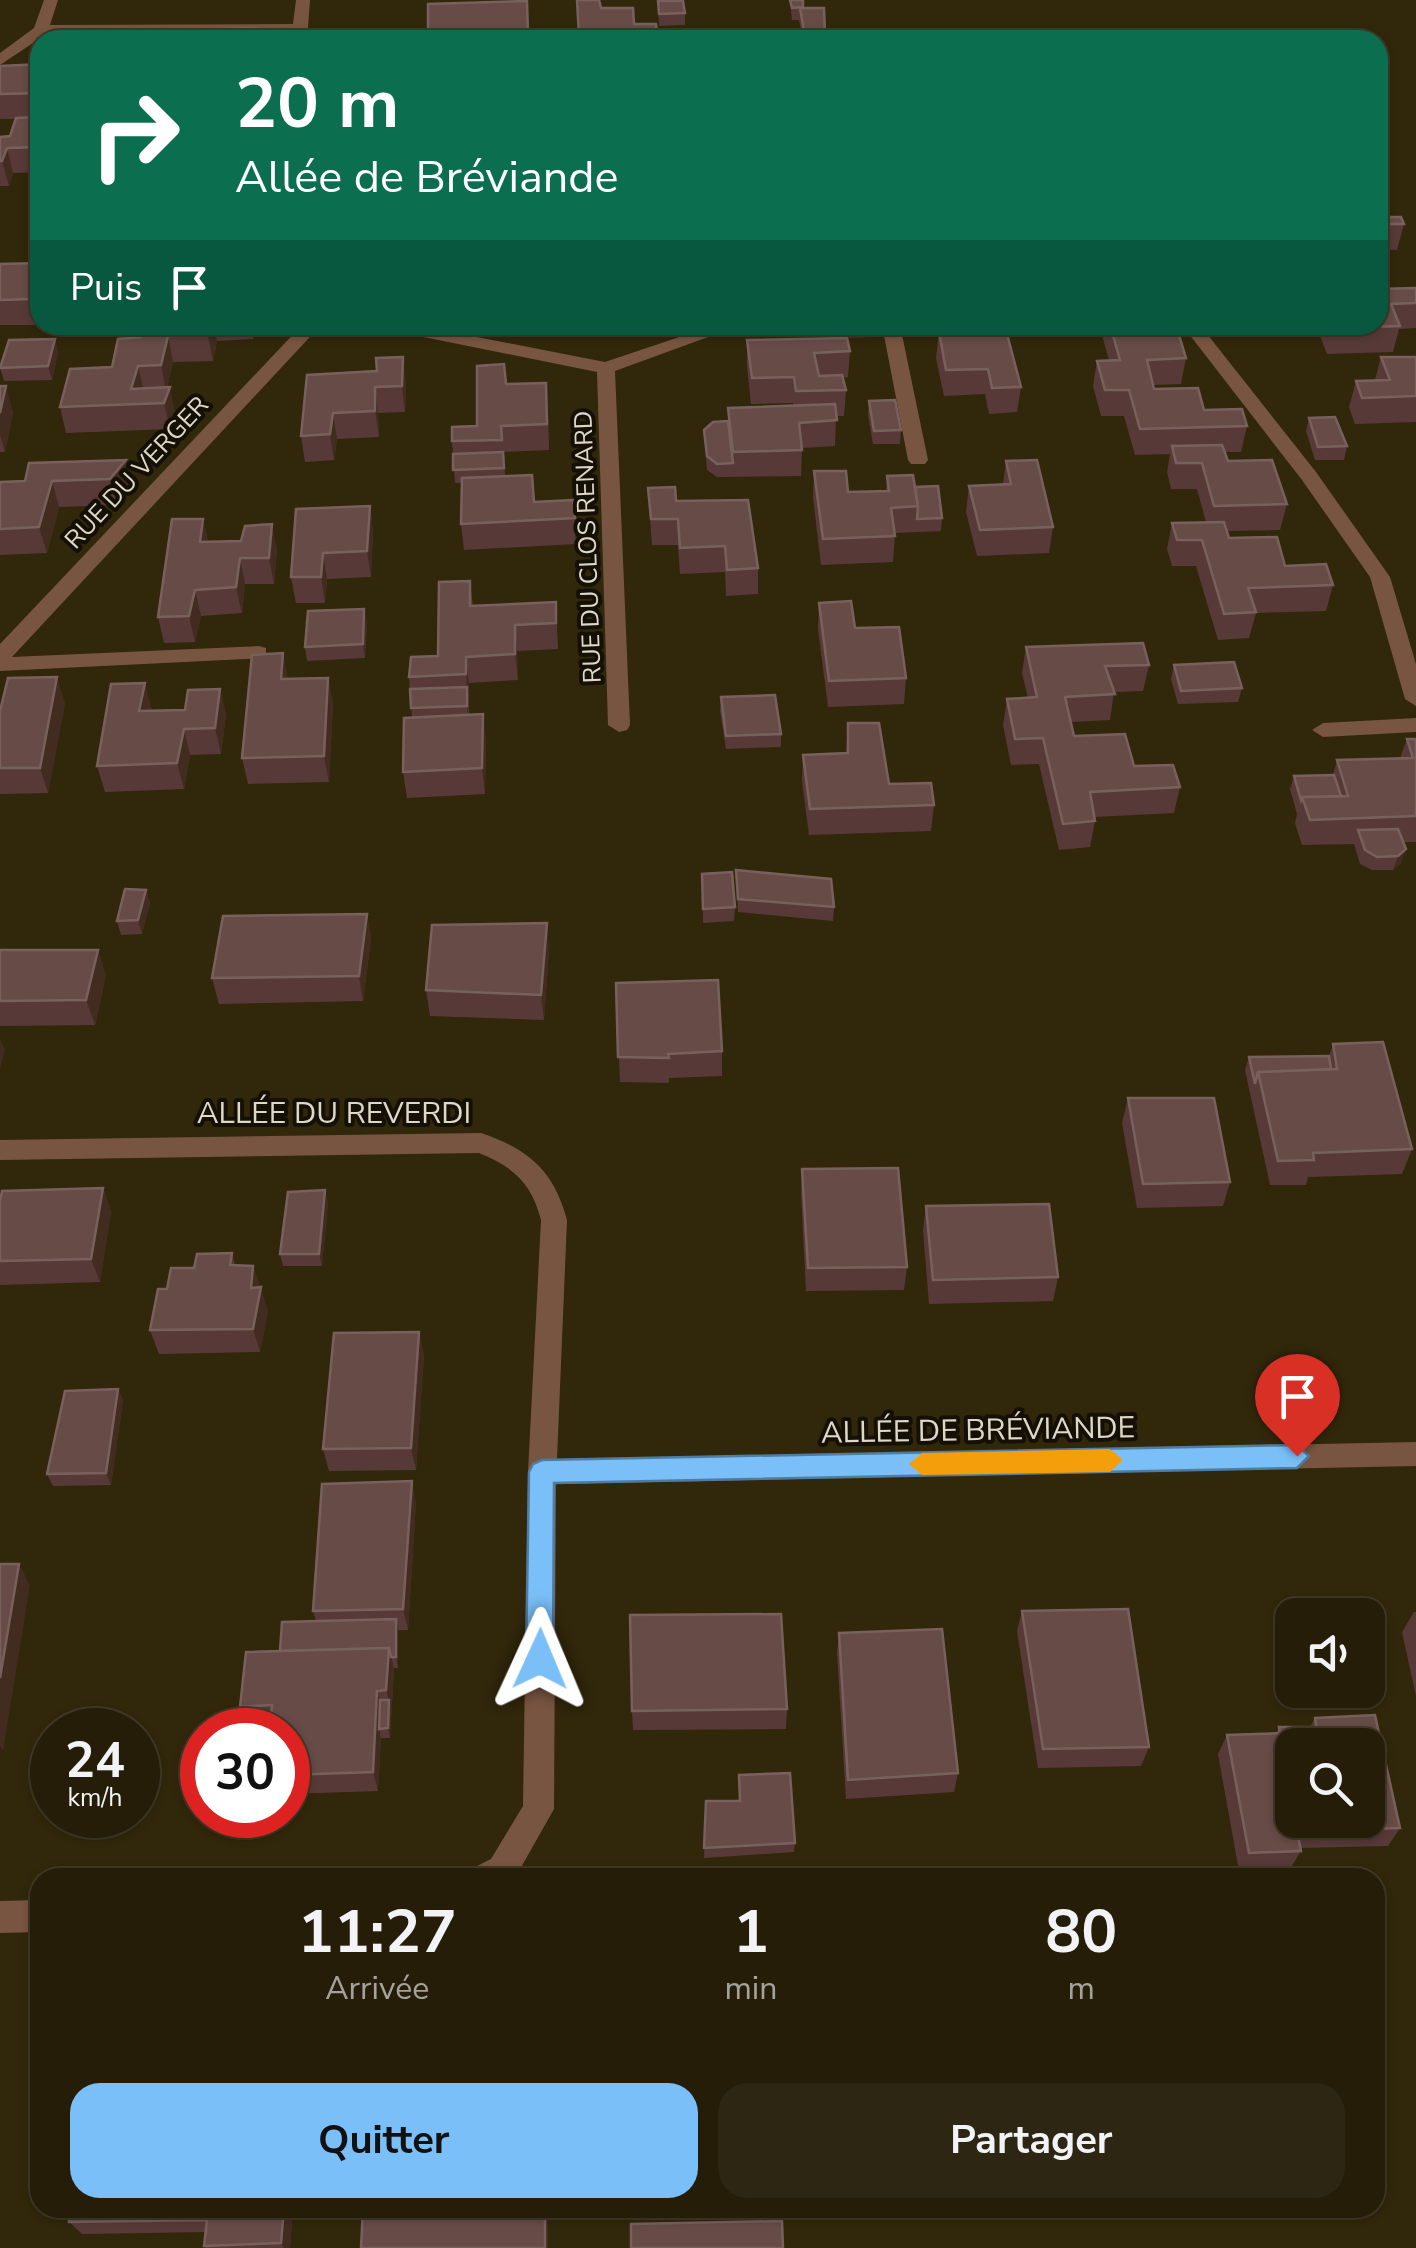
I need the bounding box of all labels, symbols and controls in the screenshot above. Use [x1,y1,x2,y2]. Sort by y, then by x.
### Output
text: 20 m [235,56,399,152]
icon: right [70,70,200,200]
text: Allée de Bréviande [235,147,619,208]
icon: arrive [162,260,217,315]
text: Puis [70,262,142,313]
street label: RUE DU VERGER [57,389,217,556]
street label: RUE DU CLOS RENARD [566,410,610,684]
street label: ALLÉE DU REVERDI [197,1093,471,1134]
pin [1255,1354,1340,1457]
icon: arrive [1270,1369,1325,1424]
street label: ALLÉE DE BRÉVIANDE [820,1407,1136,1454]
map controls [1275,1598,1385,1838]
button: sound [1275,1598,1385,1708]
position arrow [488,1607,592,1711]
speed limit sign: 30 [180,1708,310,1838]
text: 24 [65,1726,125,1795]
button: search [1275,1728,1385,1838]
text: km/h [67,1781,123,1815]
text: 11:27 [298,1891,457,1973]
text: 1 [733,1891,769,1973]
text: 80 [1045,1891,1117,1973]
text: Arrivée [325,1967,429,2010]
text: min [724,1967,777,2010]
text: m [1067,1967,1095,2010]
button: Quitter [70,2083,698,2198]
button: Partager [718,2083,1345,2198]

